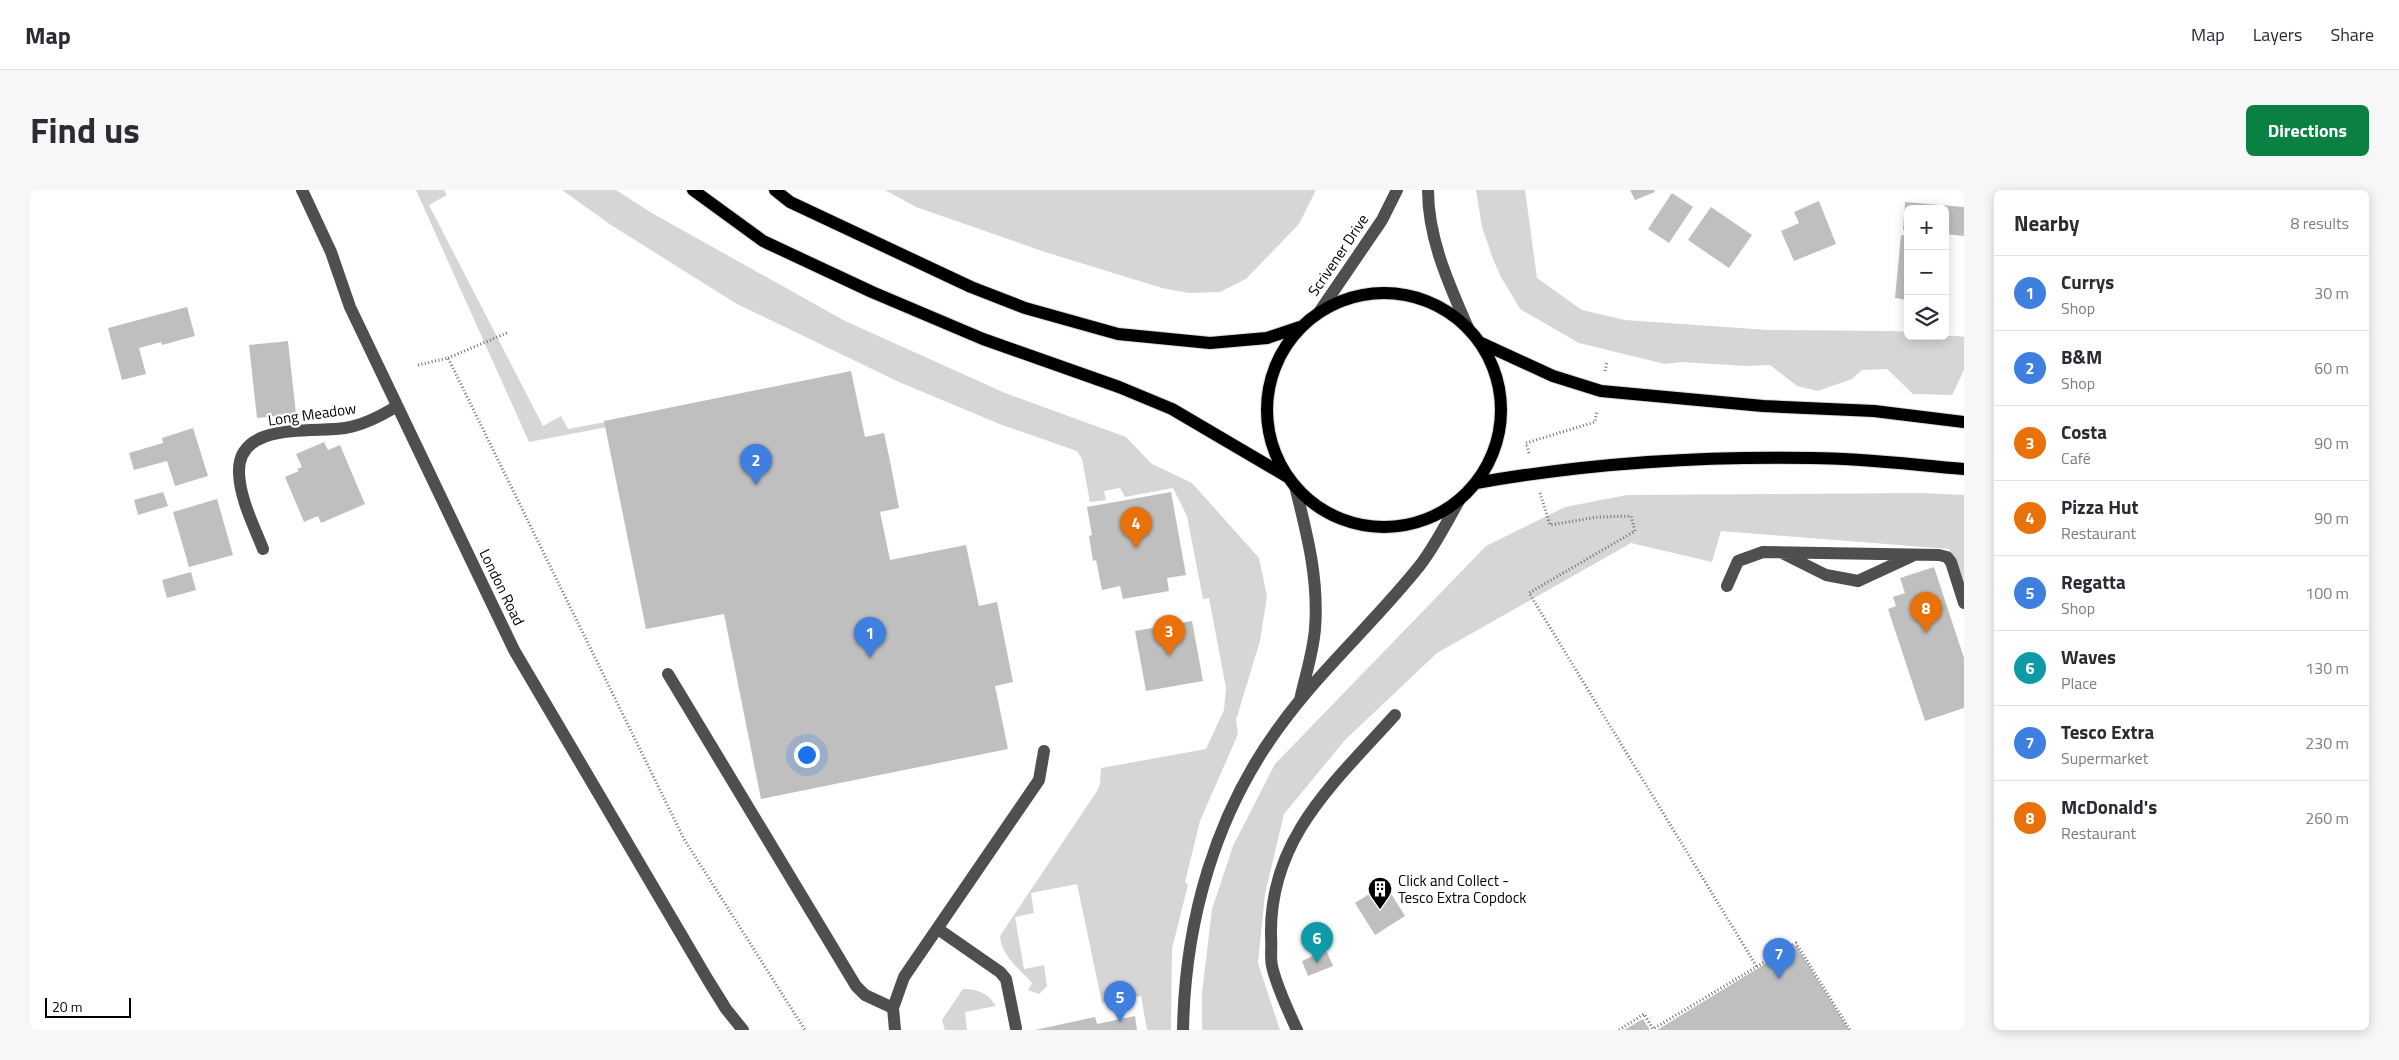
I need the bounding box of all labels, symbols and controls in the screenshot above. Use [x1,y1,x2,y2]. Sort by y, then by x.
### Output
text: Map [25,17,71,53]
text: Map [2191,21,2225,48]
text: Layers [2253,21,2302,48]
text: Share [2330,21,2374,48]
text: Find us [30,103,140,157]
button: Directions [2246,105,2369,156]
map controls [1904,205,1949,340]
button: + [1904,205,1949,250]
text: Nearby [2014,207,2079,239]
street label: Scrivener Drive [1302,209,1374,301]
text: 8 results [2290,211,2349,235]
button: − [1904,250,1949,295]
text: Currys [2061,267,2114,296]
text: 1 [2026,281,2034,305]
text: 30 m [2314,281,2349,305]
button: layers [1904,295,1949,340]
text: Shop [2061,296,2095,320]
text: B&M [2061,342,2102,371]
text: 2 [2026,356,2034,380]
text: 60 m [2314,356,2349,380]
text: Shop [2061,371,2095,395]
street label: Long Meadow [266,396,358,432]
text: Costa [2061,417,2107,446]
text: 3 [2026,431,2034,455]
text: 90 m [2314,431,2349,455]
pin: 2 [740,444,772,485]
text: Café [2061,446,2091,470]
text: Pizza Hut [2061,492,2139,521]
text: 4 [2026,506,2034,530]
text: 90 m [2314,506,2349,530]
pin: 4 [1120,507,1152,548]
text: Restaurant [2061,521,2136,545]
street label: London Road [474,545,530,629]
text: Regatta [2061,567,2126,596]
text: 5 [2026,581,2034,605]
text: 100 m [2305,581,2349,605]
pin: 8 [1910,592,1942,633]
text: Shop [2061,596,2095,620]
pin: 3 [1153,615,1185,656]
pin: 1 [854,617,886,658]
text: Waves [2061,642,2116,671]
text: 6 [2026,656,2034,680]
text: 130 m [2305,656,2349,680]
text: Place [2061,671,2097,695]
text: Tesco Extra [2061,717,2154,746]
text: 7 [2026,731,2034,755]
text: 230 m [2305,731,2349,755]
your location [794,742,820,768]
text: Supermarket [2061,746,2148,770]
text: McDonald's [2061,792,2157,821]
text: 8 [2026,806,2034,830]
text: 260 m [2305,806,2349,830]
text: Restaurant [2061,821,2136,845]
place label: Click and Collect - Tesco Extra Copdock [1398,869,1527,909]
building icon: Click and Collect - Tesco Extra Copdock [1367,876,1393,910]
pin: 6 [1301,922,1333,963]
pin: 7 [1763,938,1795,979]
pin: 5 [1104,981,1136,1022]
scale bar [45,995,131,1018]
text: 20 m [52,996,82,1017]

